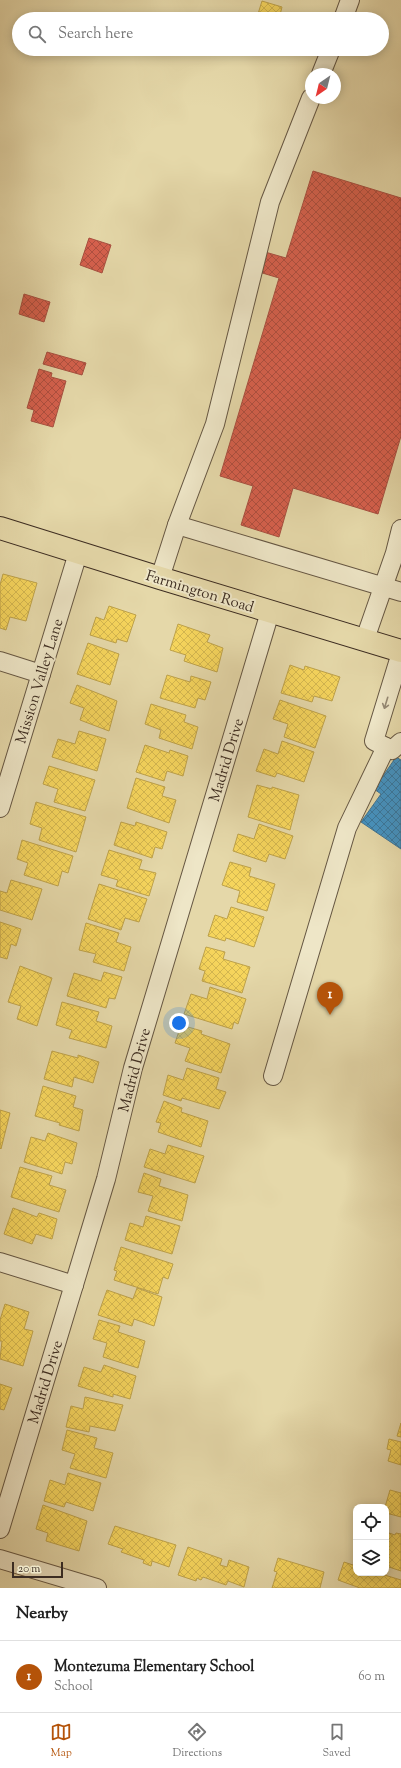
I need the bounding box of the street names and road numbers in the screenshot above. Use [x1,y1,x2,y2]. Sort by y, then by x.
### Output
street label: Farmington Road [143,566,257,619]
street label: Mission Valley Lane [11,616,69,747]
street label: Madrid Drive [205,716,250,805]
street label: Madrid Drive [114,1026,157,1115]
street label: Madrid Drive [24,1338,69,1427]

